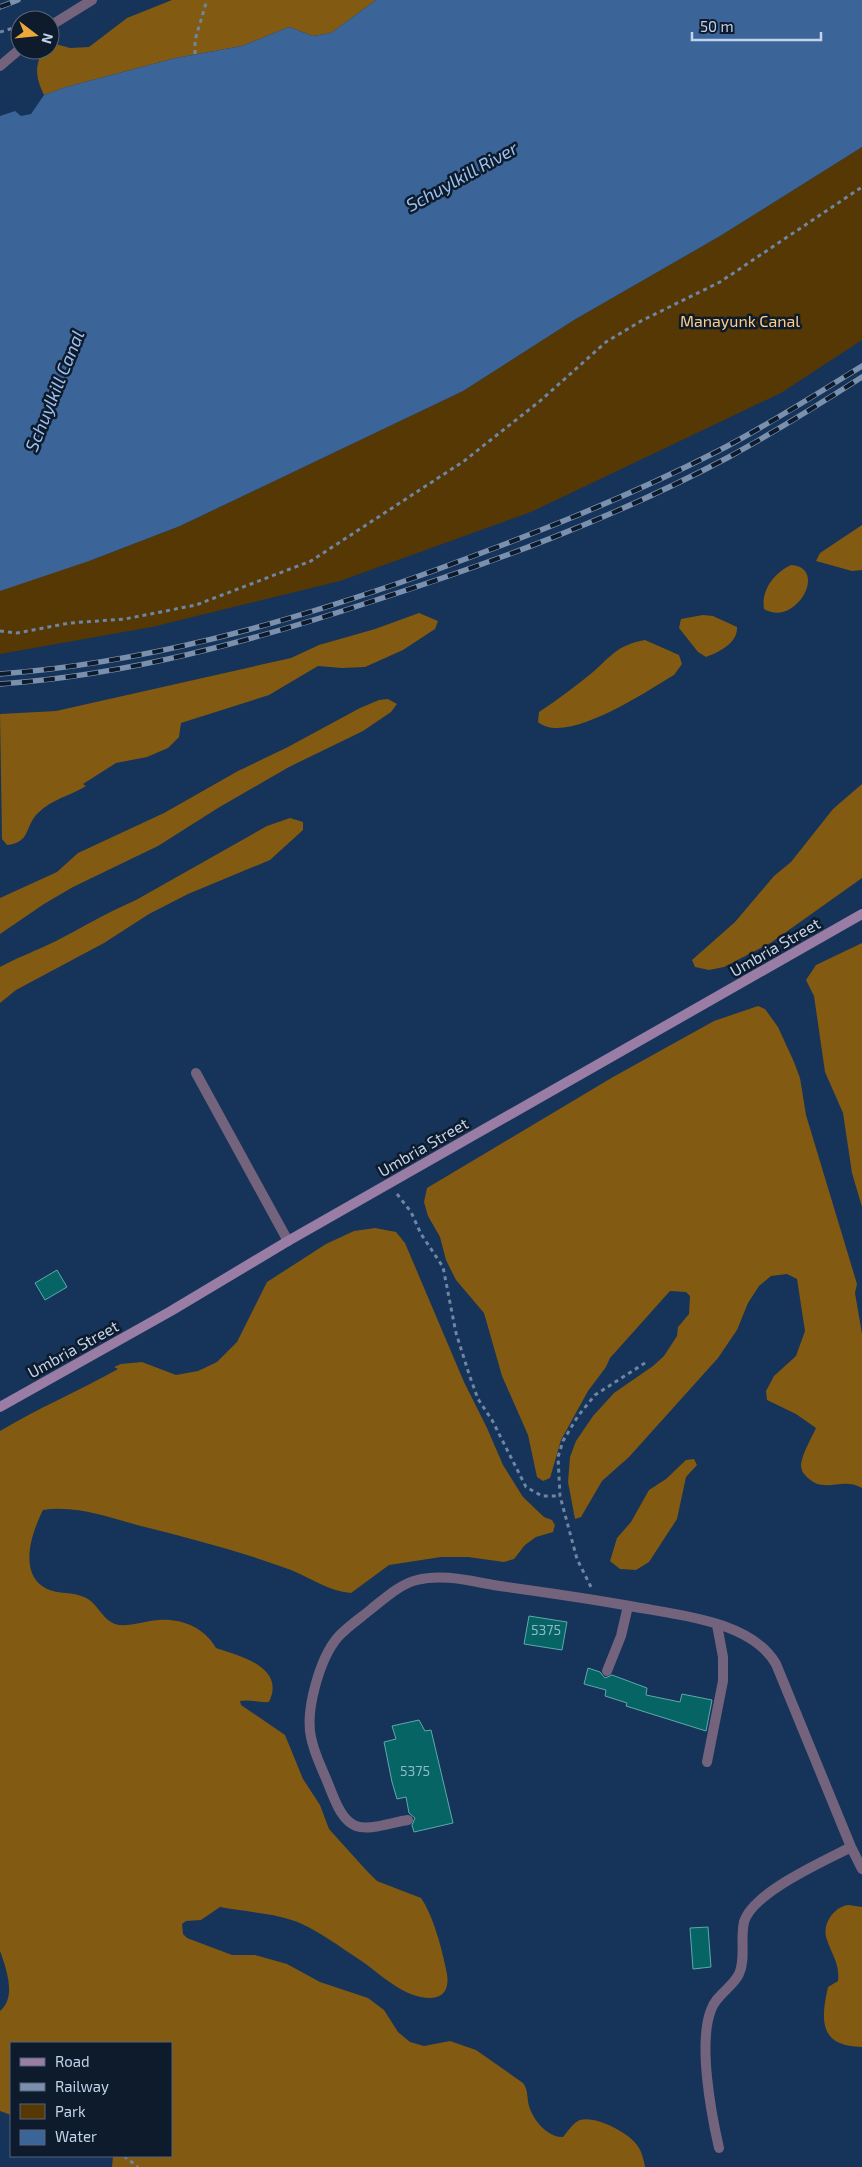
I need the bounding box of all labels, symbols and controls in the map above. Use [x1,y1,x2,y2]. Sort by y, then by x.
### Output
north arrow [10,10,60,60]
scale bar [692,10,821,42]
text: 50 m [700,17,734,35]
text: N [38,32,58,46]
water label: Schuylkill River [402,136,522,216]
park label: Manayunk Canal [680,311,800,330]
water label: Schuylkill Canal [20,327,88,454]
street label: Umbria Street [726,913,823,980]
street label: Umbria Street [374,1113,471,1180]
street label: Umbria Street [24,1316,122,1381]
house number: 5375 [531,1621,561,1638]
house number: 5375 [400,1762,430,1779]
legend [10,2042,172,2157]
text: Road [55,2052,90,2070]
text: Railway [55,2077,109,2095]
text: Park [55,2102,86,2120]
text: Water [55,2127,97,2145]

